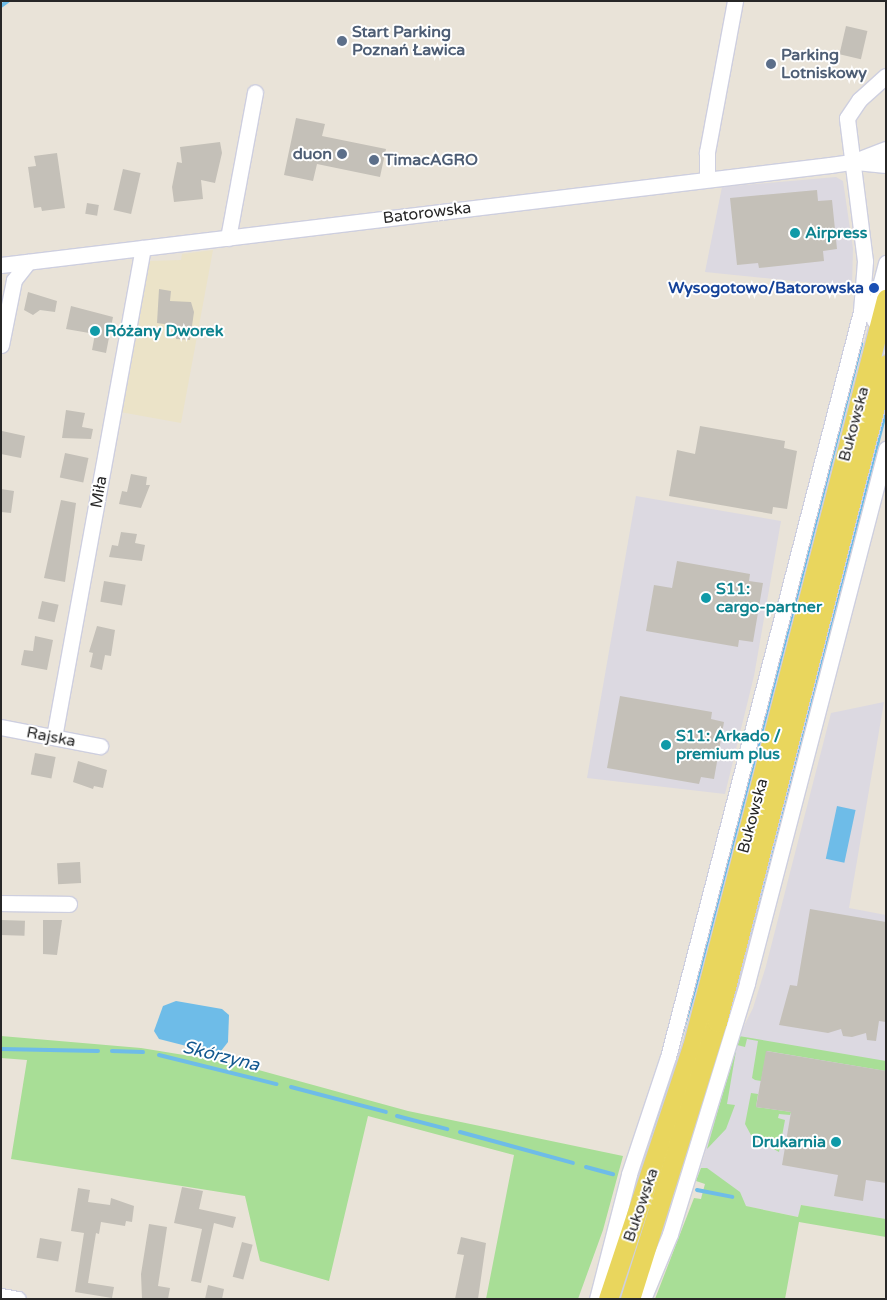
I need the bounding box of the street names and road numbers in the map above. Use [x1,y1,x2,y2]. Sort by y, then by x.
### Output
street label: Batorowska [382,198,472,228]
street label: Bukowska [835,384,873,464]
street label: Miła [87,474,111,510]
street label: Rajska [25,723,77,751]
street label: Bukowska [734,776,772,856]
street label: Bukowska [619,1166,663,1244]

